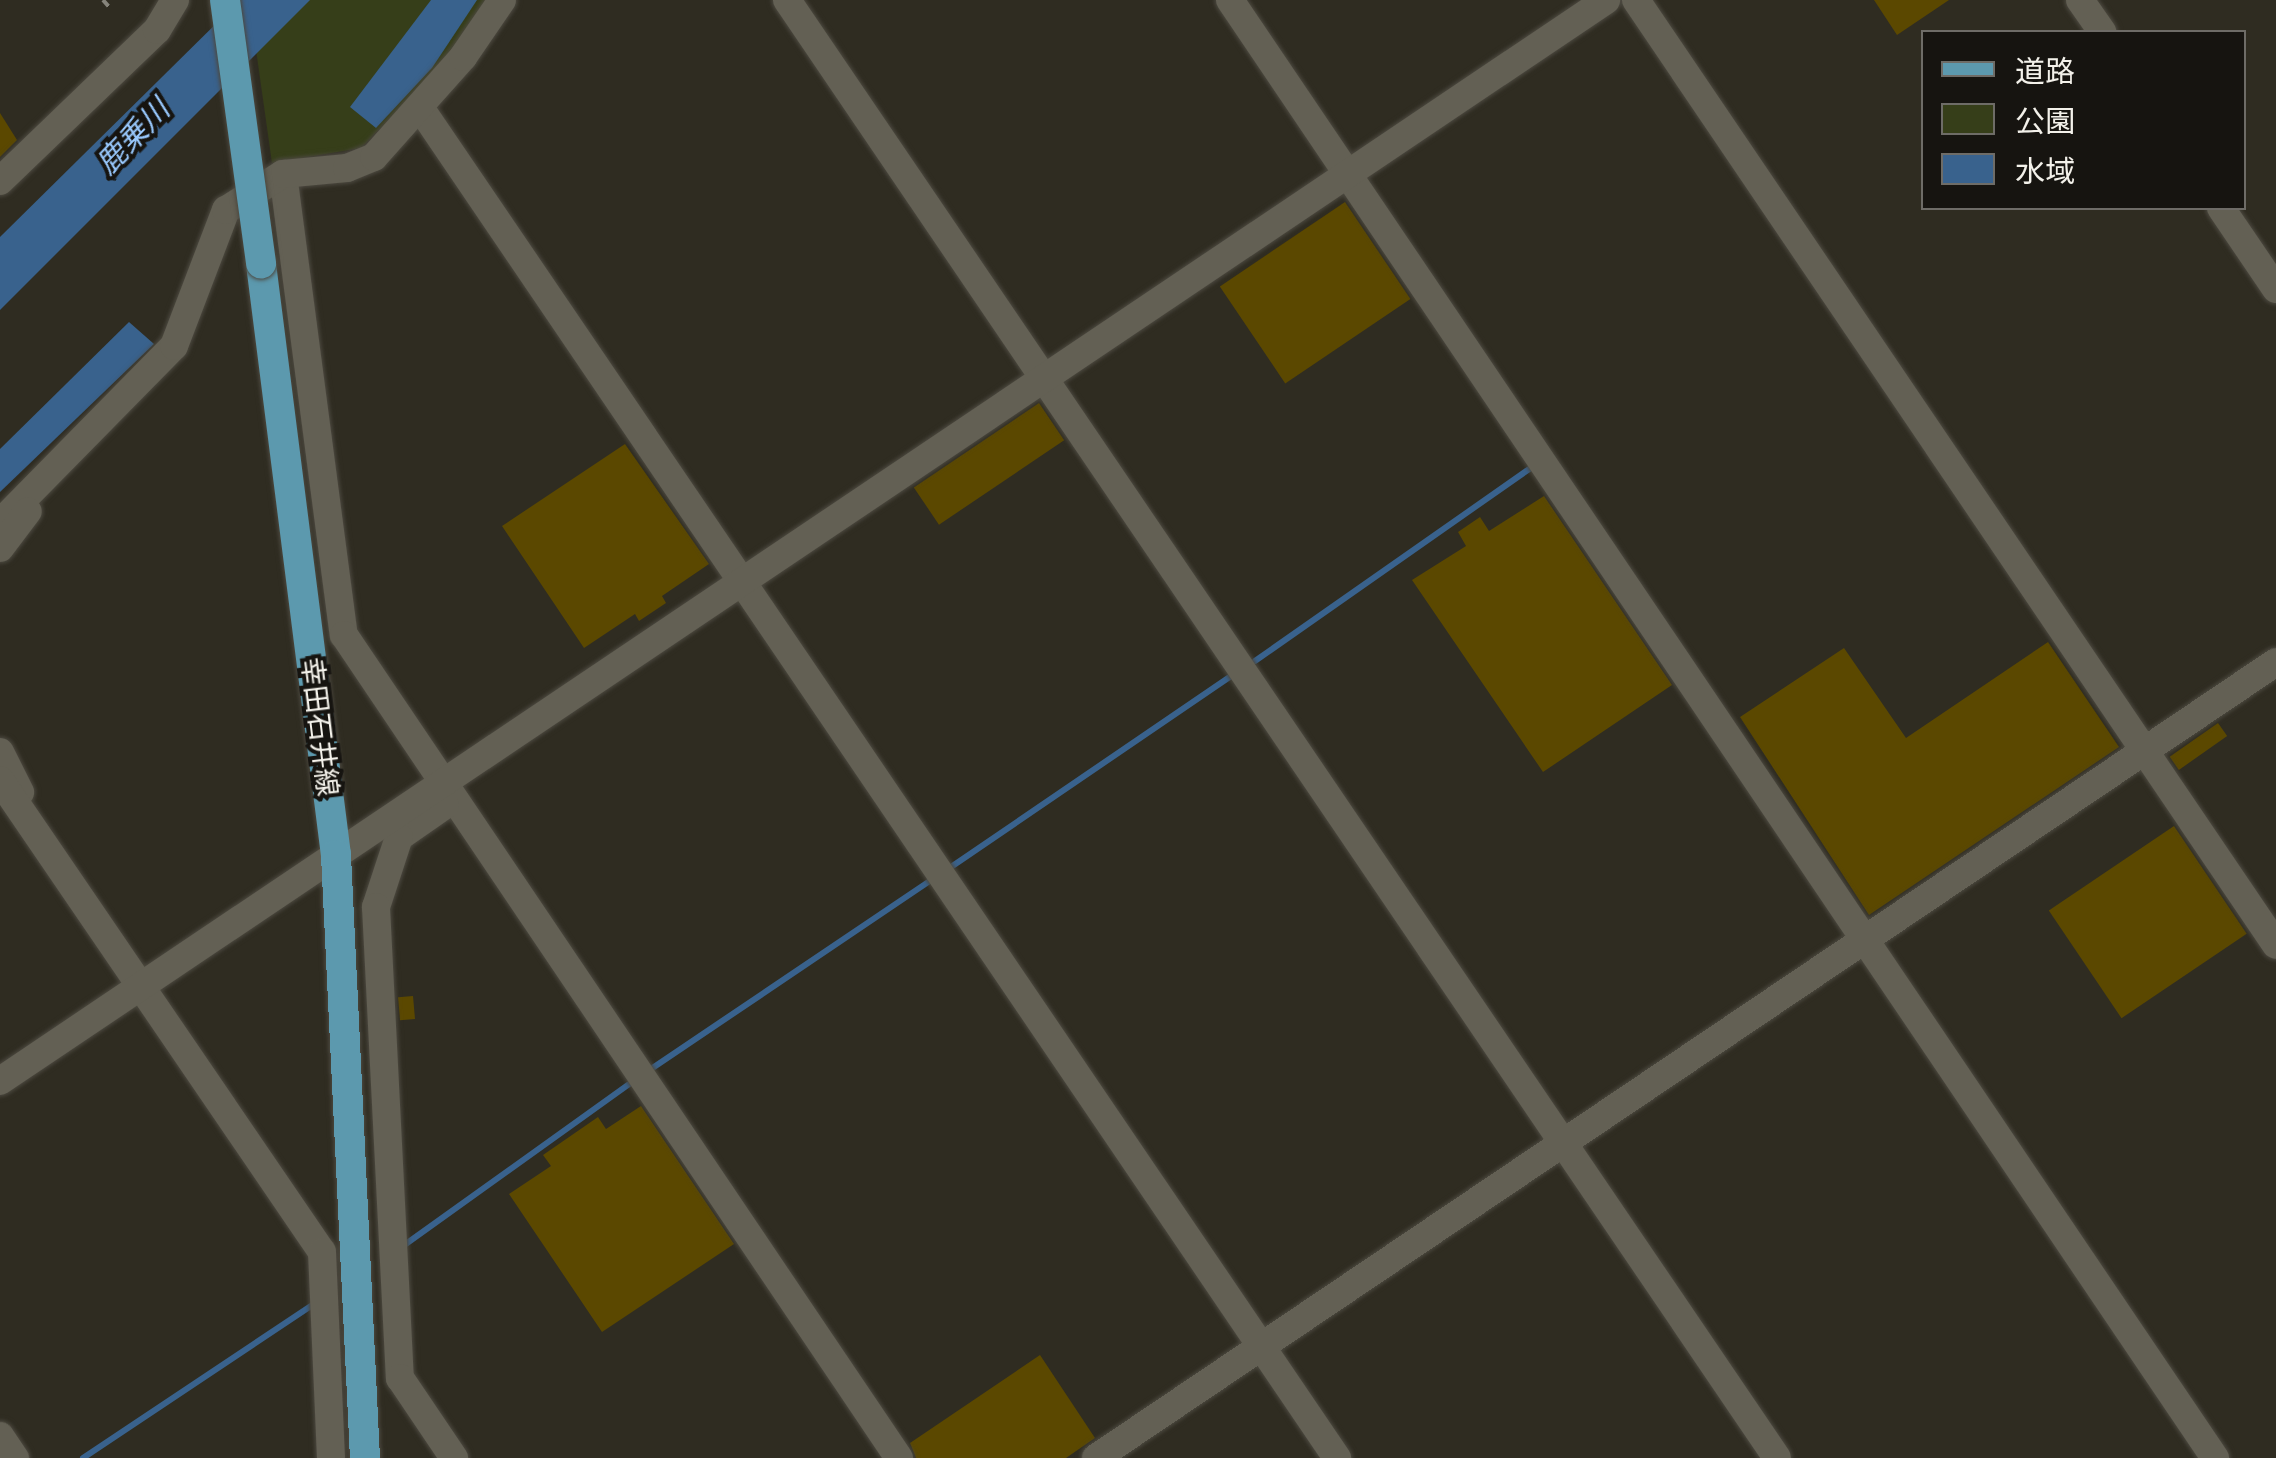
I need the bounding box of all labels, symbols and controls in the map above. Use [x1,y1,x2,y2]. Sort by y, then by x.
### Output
legend [1921,30,2246,210]
text: 道路 [2015,53,2075,90]
water label: 鹿乗川 [89,92,177,182]
text: 公園 [2015,103,2075,140]
text: 水域 [2015,153,2075,190]
street label: 幸田石井線 [295,655,345,799]

